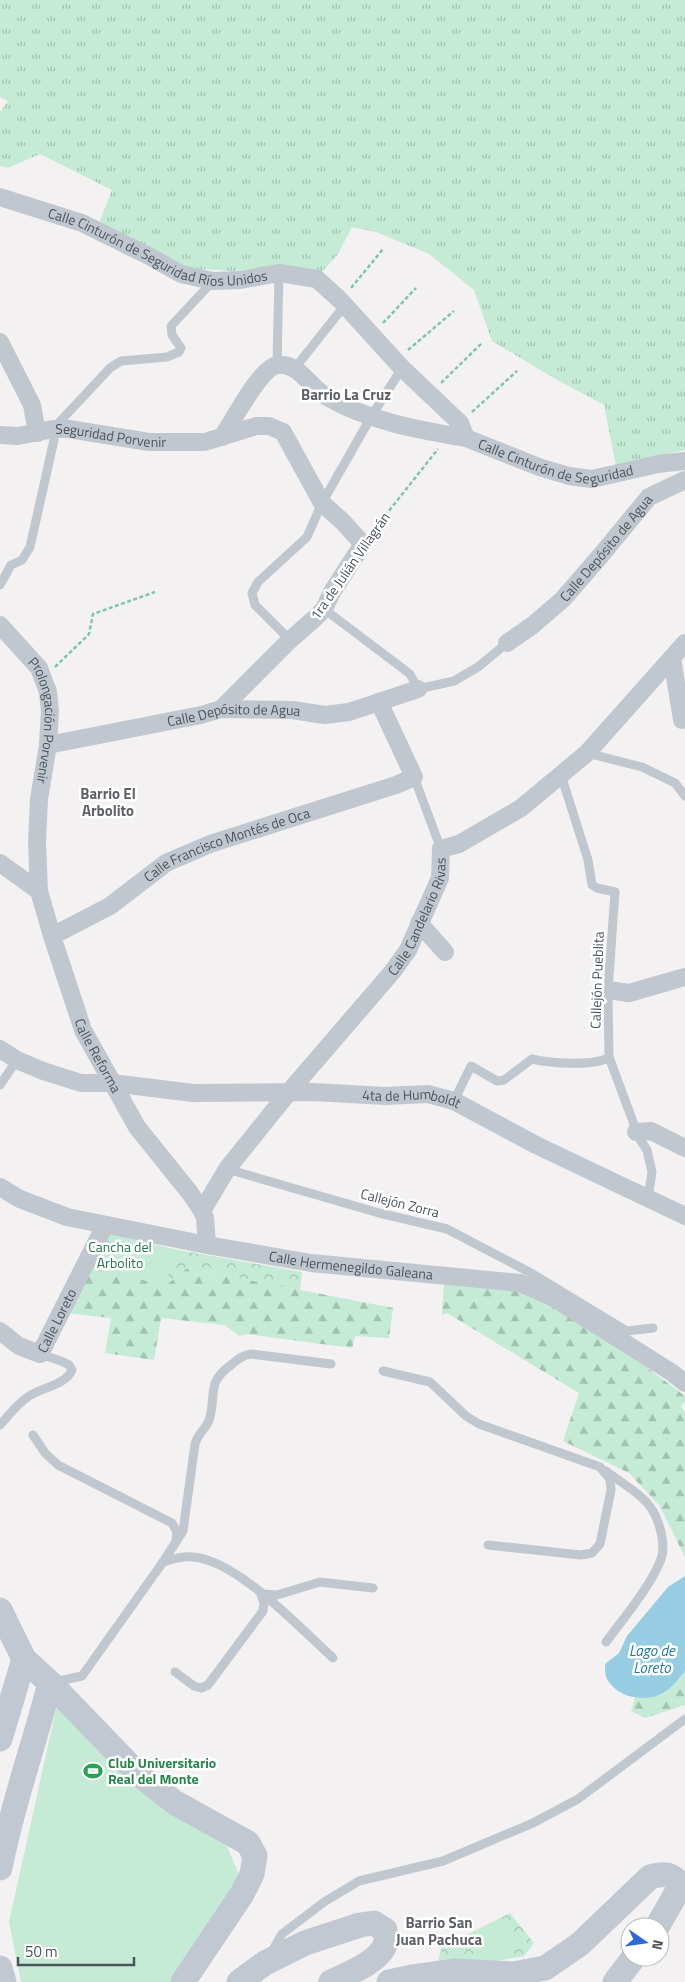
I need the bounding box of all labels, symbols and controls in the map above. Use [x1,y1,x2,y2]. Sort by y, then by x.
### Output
street label: Calle Cinturón de Seguridad Ríos Unidos [46,202,269,291]
district label: Barrio La Cruz [301,383,391,406]
street label: Seguridad Porvenir [55,418,166,452]
street label: Calle Cinturón de Seguridad [475,433,635,489]
street label: Calle Depósito de Agua [554,490,657,606]
street label: 1ra de Julián Villagrán [305,508,395,624]
street label: Prolongación Porvenir [24,652,61,785]
street label: Calle Depósito de Agua [165,698,302,731]
district label: Barrio El Arbolito [80,782,136,822]
street label: Calle Francisco Montés de Oca [139,802,312,887]
street label: Calle Candelario Rivas [382,857,451,980]
street label: Callejón Pueblita [584,931,609,1029]
street label: Calle Reforma [70,1015,127,1097]
street label: 4ta de Humboldt [362,1083,465,1113]
street label: Callejón Zorra [358,1183,442,1222]
park label: Cancha del Arbolito [88,1236,152,1273]
street label: Calle Hermenegildo Galeana [267,1245,434,1285]
street label: Calle Loreto [31,1285,81,1356]
water label: Lago de Loreto [629,1639,676,1679]
place label: Club Universitario Real del Monte [108,1752,216,1789]
sports icon: Club Universitario Real del Monte [82,1760,104,1782]
district label: Barrio San Juan Pachuca [396,1911,482,1951]
north arrow [620,1917,670,1967]
scale bar [18,1934,134,1966]
text: N [647,1938,669,1952]
text: 50 m [25,1940,58,1963]

